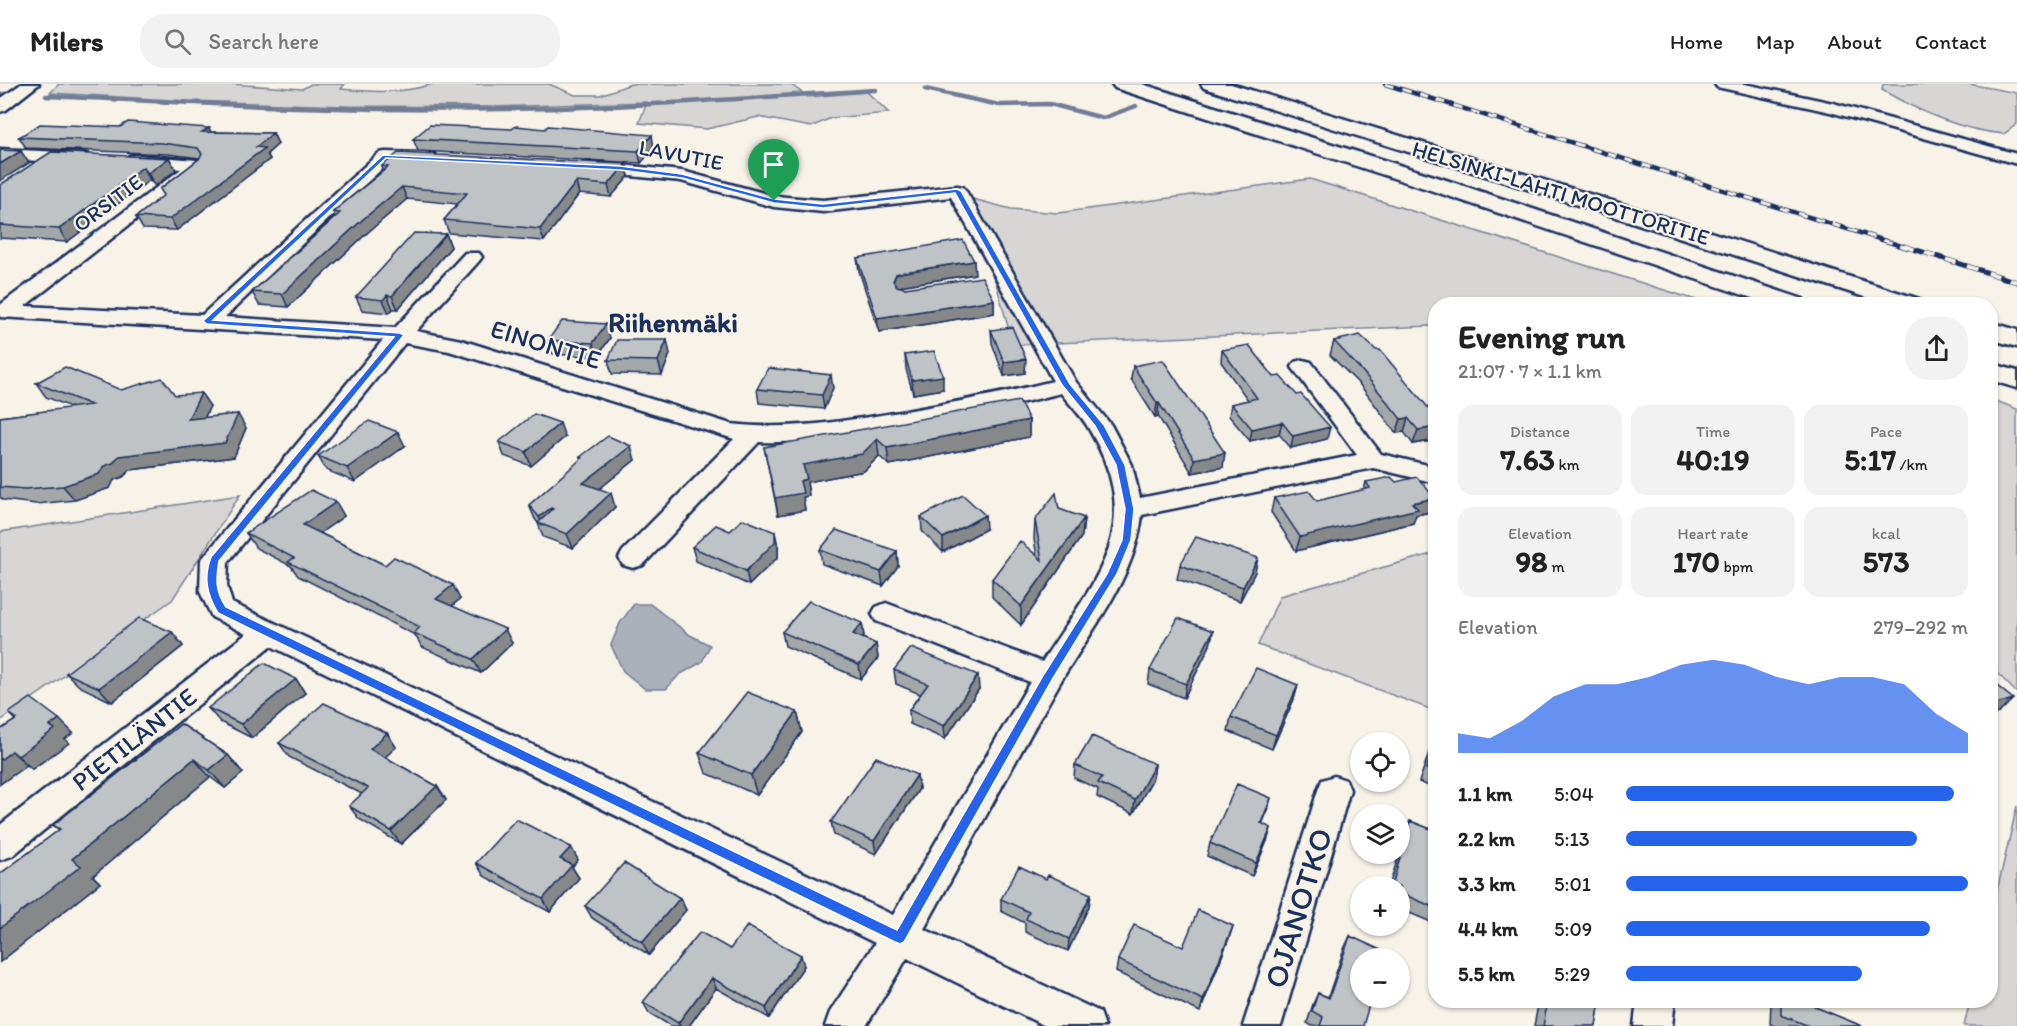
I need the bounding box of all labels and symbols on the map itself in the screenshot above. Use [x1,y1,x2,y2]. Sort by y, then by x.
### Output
street label: LAVUTIE [636,134,726,176]
street label: HELSINKI-LAHTI MOOTTORITIE [1409,135,1713,251]
pin [748,139,799,201]
street label: ORSITIE [68,168,148,238]
district label: Riihenmäki [608,306,738,339]
street label: EINONTIE [487,312,605,376]
street label: PIETILÄNTIE [65,680,203,798]
street label: OJANOTKO [1256,823,1340,993]

